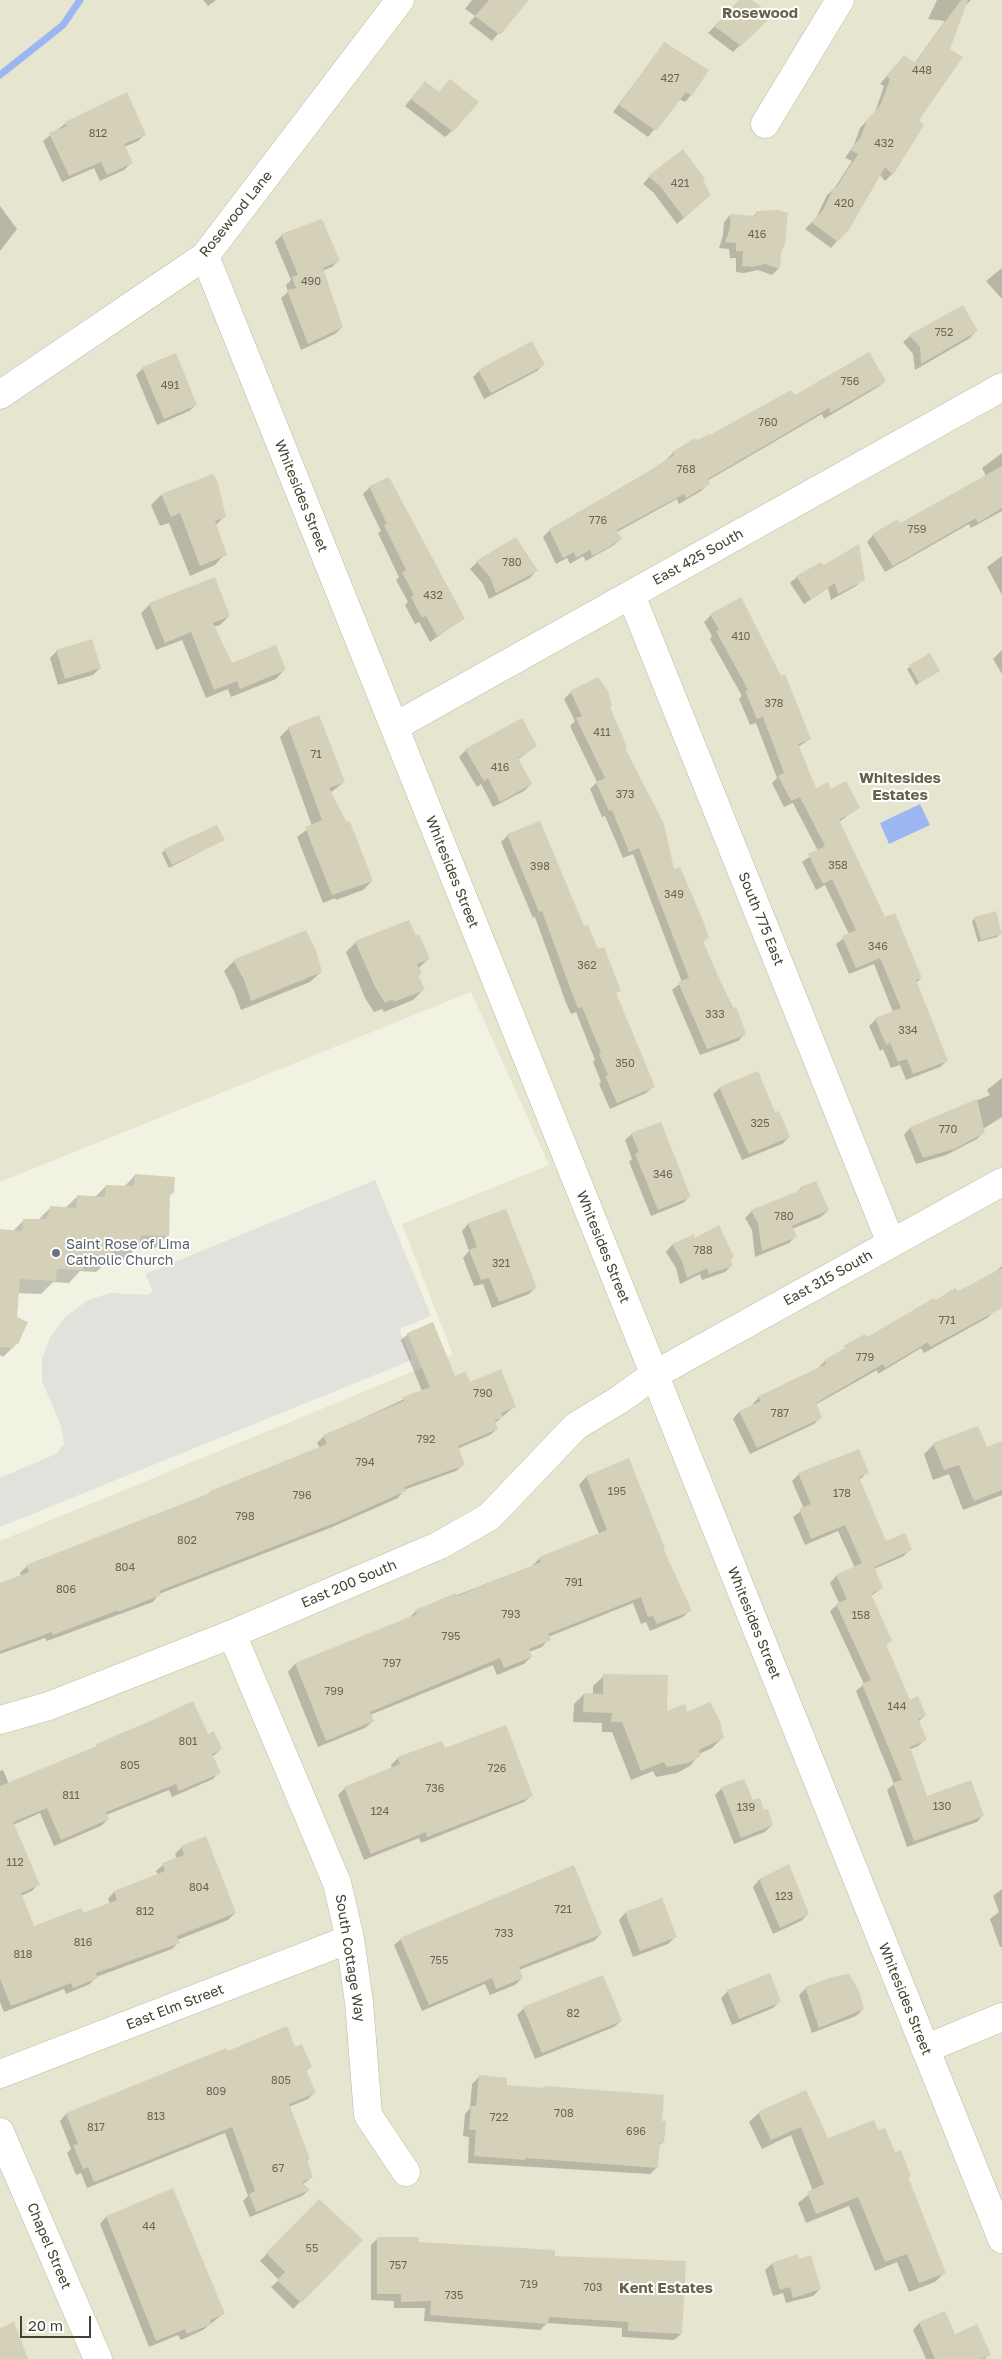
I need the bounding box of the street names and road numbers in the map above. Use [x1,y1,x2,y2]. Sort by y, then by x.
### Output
street label: Rosewood Lane [196,168,276,260]
street label: Whitesides Street [271,437,331,555]
street label: East 425 South [650,525,746,589]
street label: Whitesides Street [422,813,482,931]
street label: South 775 East [735,870,787,968]
street label: Whitesides Street [573,1188,633,1306]
street label: East 315 South [780,1247,876,1309]
street label: East 200 South [299,1556,399,1612]
street label: Whitesides Street [724,1564,784,1682]
street label: South Cottage Way [332,1893,368,2023]
street label: Whitesides Street [875,1940,935,2058]
street label: East Elm Street [124,1981,226,2033]
street label: Chapel Street [23,2200,75,2292]

